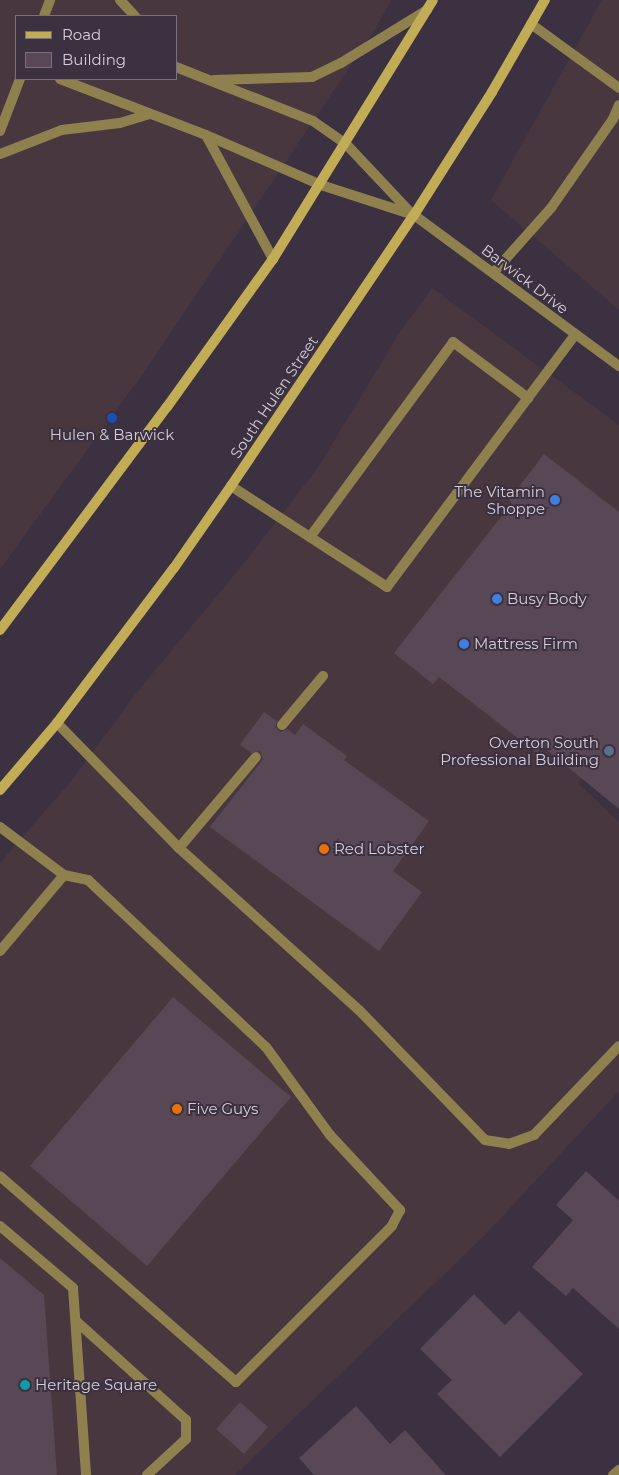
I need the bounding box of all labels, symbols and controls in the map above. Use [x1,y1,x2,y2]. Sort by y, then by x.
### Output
legend [15,15,178,80]
text: Road [62,25,101,44]
text: Building [62,50,126,69]
street label: Barwick Drive [478,240,572,318]
street label: South Hulen Street [226,332,322,462]
marker: Hulen & Barwick [106,412,118,424]
place label: Hulen & Barwick [50,426,174,444]
place label: The Vitamin Shoppe [454,482,545,517]
marker: The Vitamin Shoppe [549,494,561,506]
place label: Busy Body [507,590,587,608]
marker: Busy Body [491,593,503,605]
place label: Mattress Firm [474,635,578,653]
marker: Mattress Firm [458,638,470,650]
place label: Overton South Professional Building [440,733,599,768]
marker: Overton South Professional Building [603,745,615,757]
place label: Red Lobster [334,840,425,858]
marker: Red Lobster [318,843,330,855]
place label: Five Guys [187,1100,258,1118]
marker: Five Guys [171,1103,183,1115]
place label: Heritage Square [35,1376,157,1394]
marker: Heritage Square [19,1379,31,1391]

